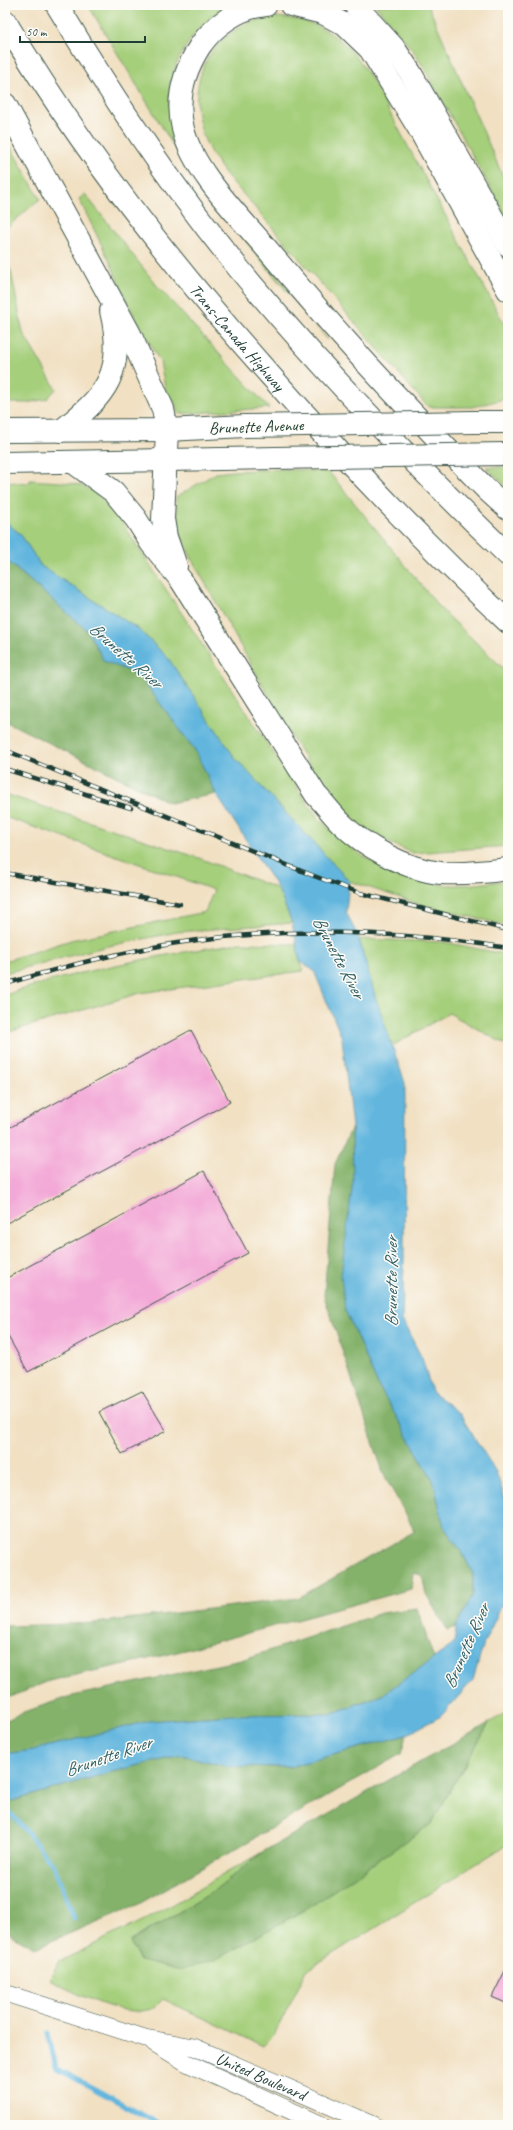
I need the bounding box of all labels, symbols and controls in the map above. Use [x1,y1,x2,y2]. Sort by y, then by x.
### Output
scale bar [20,18,145,44]
text: 50 m [26,24,48,40]
street label: Trans-Canada Highway [185,280,290,396]
street label: Brunette Avenue [208,414,305,439]
water label: Brunette River [85,617,170,695]
water label: Brunette River [308,912,371,1005]
water label: Brunette River [380,1234,402,1327]
water label: Brunette River [438,1597,496,1692]
water label: Brunette River [62,1730,157,1781]
street label: United Boulevard [213,2048,311,2106]

